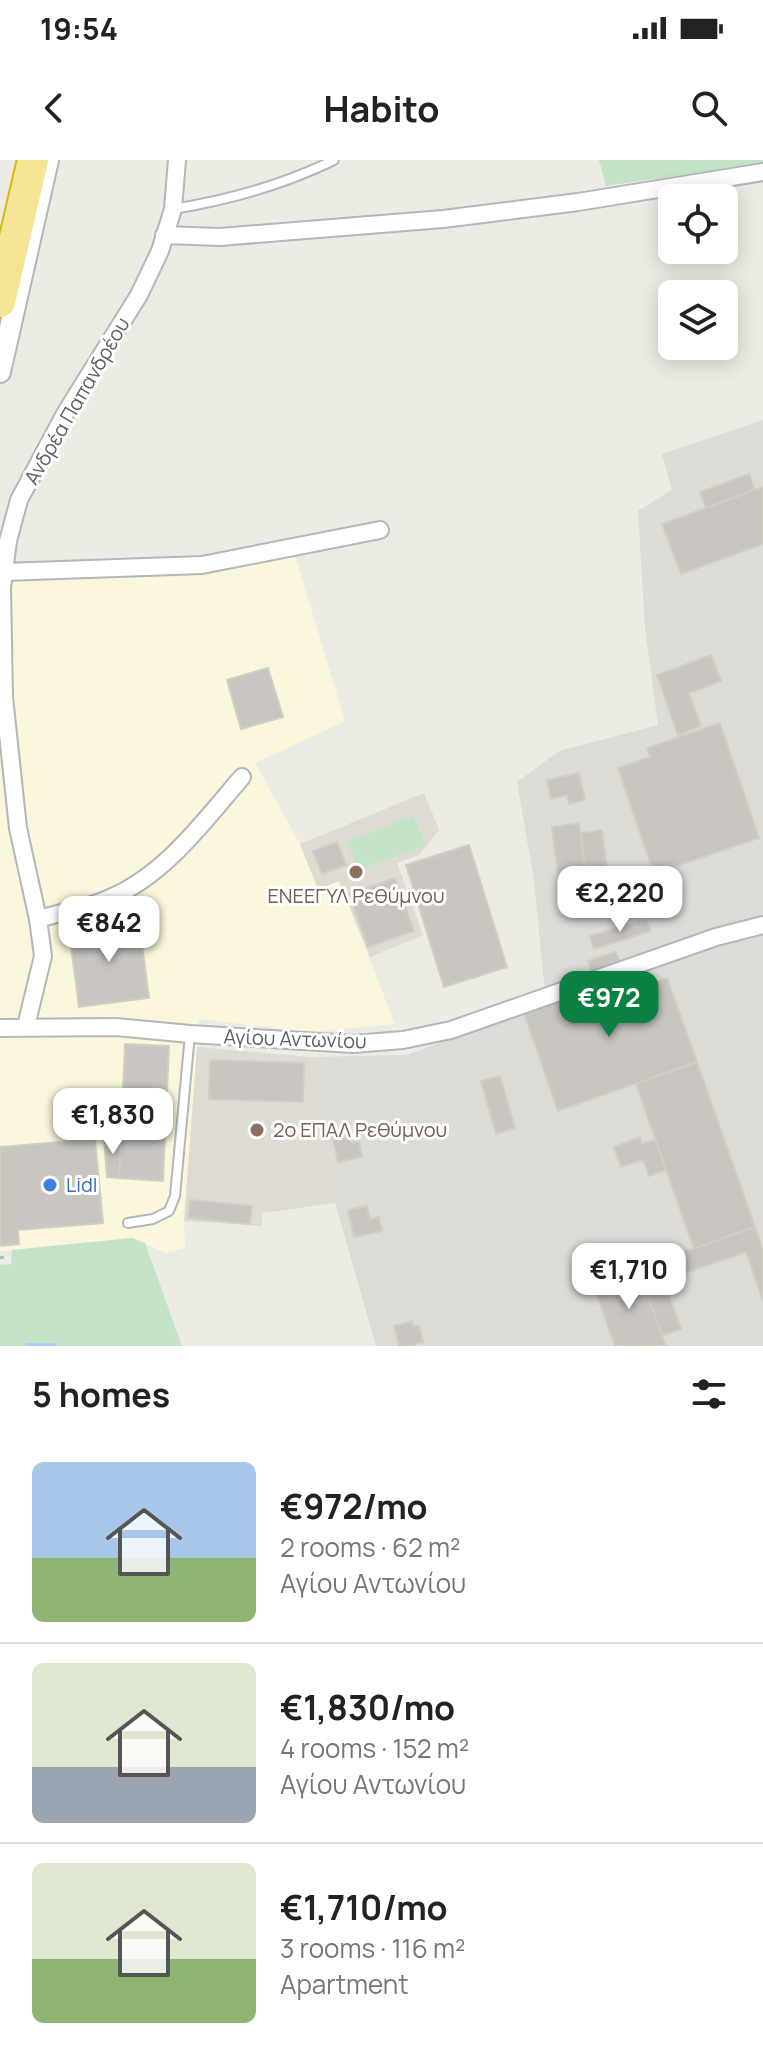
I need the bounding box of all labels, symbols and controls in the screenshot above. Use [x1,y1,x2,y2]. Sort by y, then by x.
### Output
text: 19:54 [40,8,118,49]
text: Habito [324,84,439,133]
icon: back [32,86,76,130]
icon: search [687,86,731,130]
map controls [658,184,738,360]
button: locate [658,184,738,264]
button: layers [658,280,738,360]
street label: Ανδρέα Παπανδρέου [18,312,135,489]
marker: ΕΝΕΕΓΥΛ Ρεθύμνου [347,863,365,881]
pin: €2,220 [555,866,685,934]
text: €2,220 [575,874,665,910]
place label: ΕΝΕΕΓΥΛ Ρεθύμνου [267,882,445,909]
pin: €842 [62,896,156,964]
text: €842 [77,904,141,940]
pin: €972 [562,971,656,1039]
text: €972 [577,979,641,1015]
street label: Αγίου Αντωνίου [223,1023,367,1054]
pin: €1,830 [48,1088,178,1156]
text: €1,830 [71,1096,155,1132]
place label: 2ο ΕΠΑΛ Ρεθύμνου [273,1116,447,1143]
marker: 2ο ΕΠΑΛ Ρεθύμνου [248,1121,266,1139]
place label: Lidl [66,1171,97,1198]
marker: Lidl [41,1176,59,1194]
pin: €1,710 [564,1243,694,1311]
text: €1,710 [590,1251,668,1287]
text: 5 homes [32,1371,170,1417]
icon: filters [687,1372,731,1416]
text: €972/mo [280,1483,428,1529]
icon: home [96,1494,192,1590]
text: 2 rooms · 62 m² [280,1529,460,1565]
text: Αγίου Αντωνίου [280,1565,466,1601]
text: €1,830/mo [280,1684,455,1730]
icon: home [96,1695,192,1791]
text: 4 rooms · 152 m² [280,1730,469,1766]
text: Αγίου Αντωνίου [280,1766,466,1802]
text: €1,710/mo [280,1884,447,1930]
icon: home [96,1895,192,1991]
text: 3 rooms · 116 m² [280,1930,466,1966]
text: Apartment [280,1966,409,2002]

